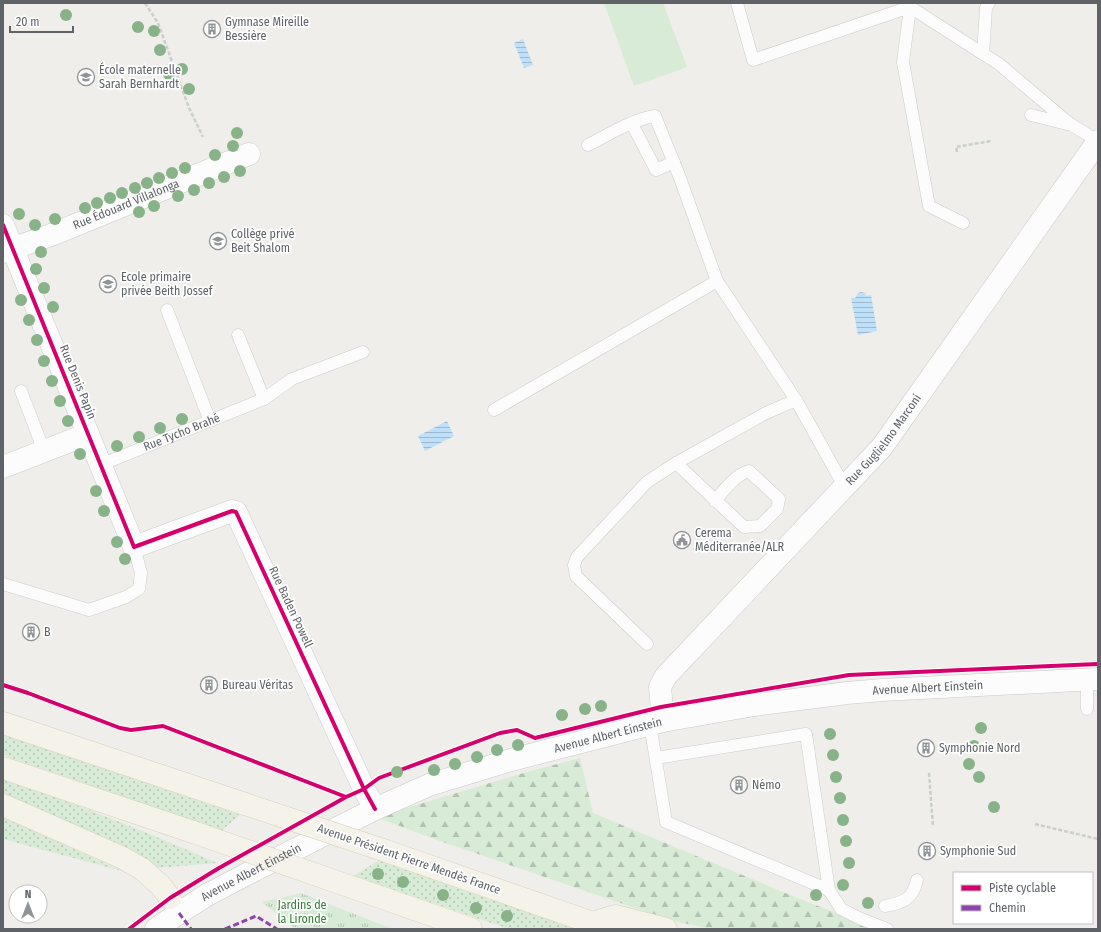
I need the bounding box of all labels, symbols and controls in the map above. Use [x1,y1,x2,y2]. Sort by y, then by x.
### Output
scale bar [10,8,73,34]
text: 20 m [16,15,40,29]
place label: Gymnase Mireille Bessière [225,15,309,43]
building icon: Gymnase Mireille Bessière [202,19,222,39]
place label: École maternelle Sarah Bernhardt [99,62,181,91]
school or university icon: École maternelle Sarah Bernhardt [76,67,96,87]
street label: Rue Édouard Villalonga [71,176,181,232]
place label: Collège privé Beit Shalom [231,227,294,255]
school or university icon: Collège privé Beit Shalom [208,231,228,251]
place label: Ecole primaire privée Beith Jossef [121,270,214,298]
school or university icon: Ecole primaire privée Beith Jossef [98,274,118,294]
street label: Rue Denis Papin [57,343,99,421]
street label: Rue Guglielmo Marconi [843,391,924,488]
street label: Rue Tycho Brahé [141,410,222,454]
place label: Cerema Méditerranée/ALR [695,526,785,554]
public building icon: Cerema Méditerranée/ALR [672,530,692,550]
street label: Rue Baden Powell [266,564,316,650]
building icon: B [21,622,41,642]
place label: B [44,625,51,639]
building icon: Bureau Véritas [199,675,219,695]
place label: Bureau Véritas [222,678,293,692]
street label: Avenue Albert Einstein [872,678,984,698]
street label: Avenue Albert Einstein [553,715,663,756]
building icon: Symphonie Nord [916,738,936,758]
place label: Symphonie Nord [939,741,1020,755]
building icon: Némo [729,775,749,795]
place label: Némo [752,778,781,792]
street label: Avenue Président Pierre Mendès France [315,821,503,897]
street label: Avenue Albert Einstein [198,841,304,904]
building icon: Symphonie Sud [917,841,937,861]
place label: Symphonie Sud [940,844,1016,858]
legend [953,872,1093,924]
text: Piste cyclable [989,881,1056,895]
north arrow [8,884,48,924]
text: N [25,888,31,901]
park label: Jardins de la Lironde [277,898,327,926]
text: Chemin [989,901,1026,915]

